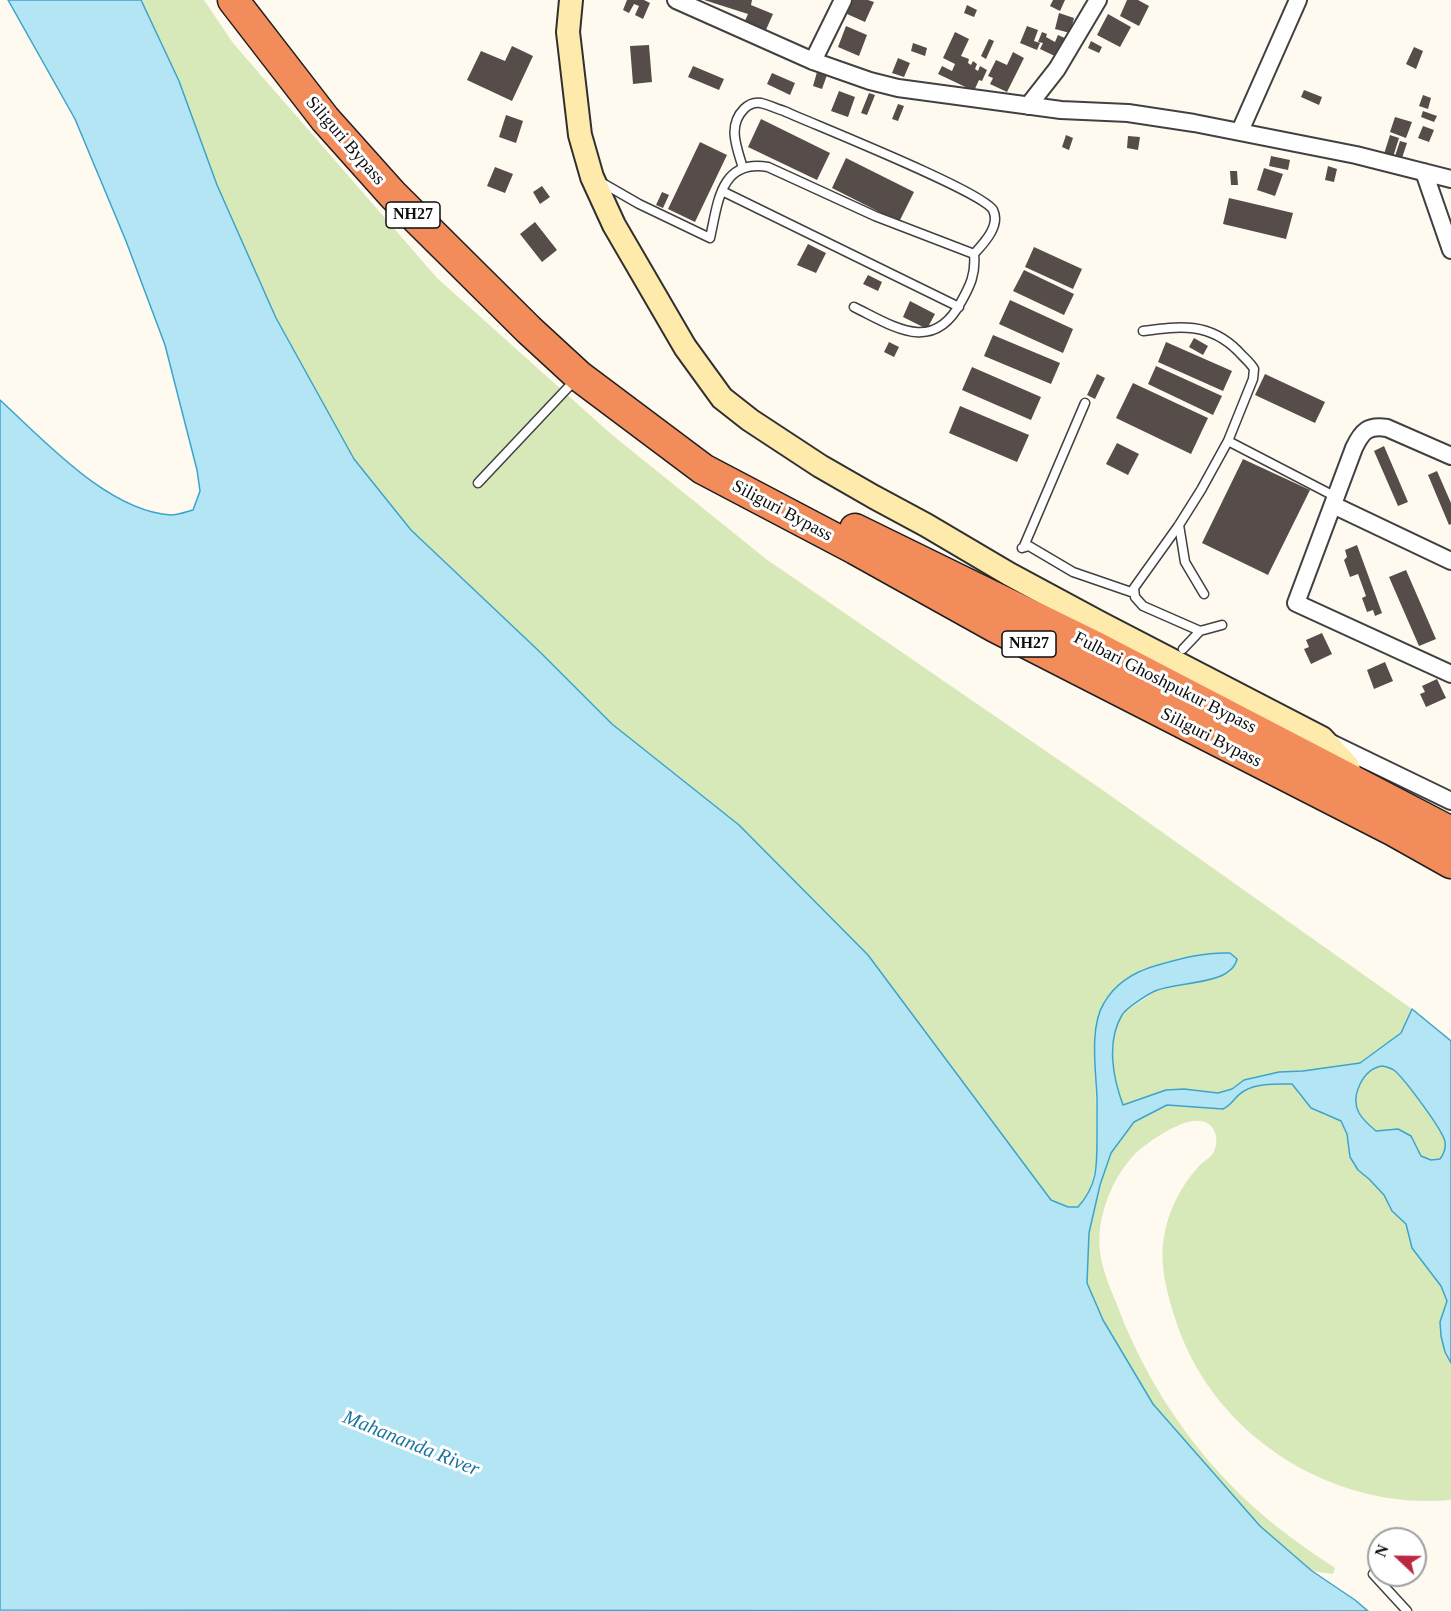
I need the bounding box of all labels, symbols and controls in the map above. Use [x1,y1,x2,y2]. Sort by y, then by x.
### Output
street label: Siliguri Bypass [301,92,389,190]
road number: NH27 [386,202,440,228]
street label: Siliguri Bypass [728,476,836,546]
street label: Fulbari Ghoshpukur Bypass [1070,628,1260,738]
road number: NH27 [1002,631,1056,657]
street label: Siliguri Bypass [1157,703,1265,773]
water label: Mahananda River [339,1406,483,1482]
north arrow [1367,1527,1427,1587]
text: N [1372,1542,1392,1559]

